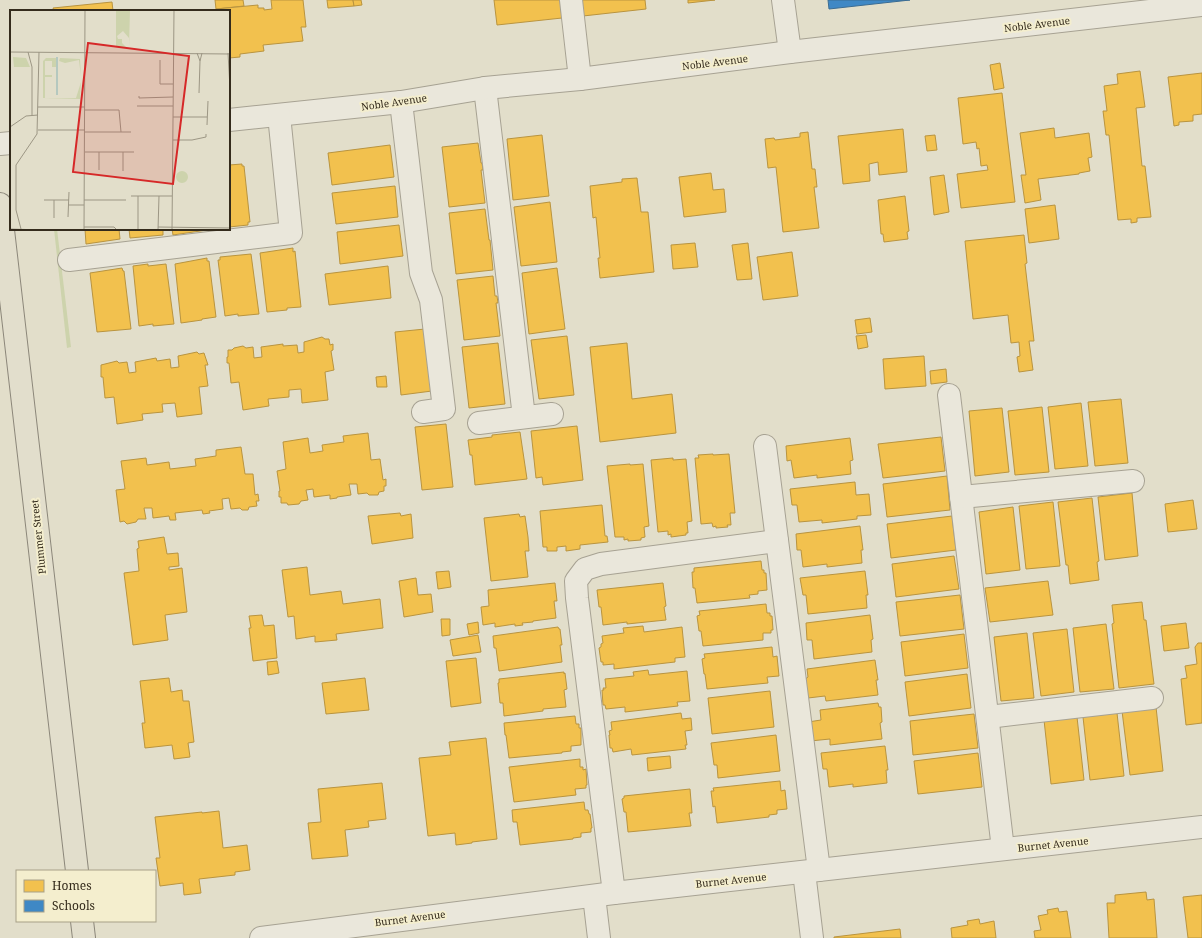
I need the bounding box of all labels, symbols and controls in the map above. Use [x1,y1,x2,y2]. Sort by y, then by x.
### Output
inset map [10,10,230,230]
street label: Noble Avenue [1003,13,1071,35]
street label: Noble Avenue [681,51,749,73]
street label: Noble Avenue [360,90,428,114]
street label: Plummer Street [27,499,49,575]
street label: Burnet Avenue [1017,833,1089,855]
street label: Burnet Avenue [695,869,767,891]
legend [16,870,156,922]
text: Homes [52,877,92,894]
text: Schools [52,897,95,914]
street label: Burnet Avenue [374,907,446,929]

